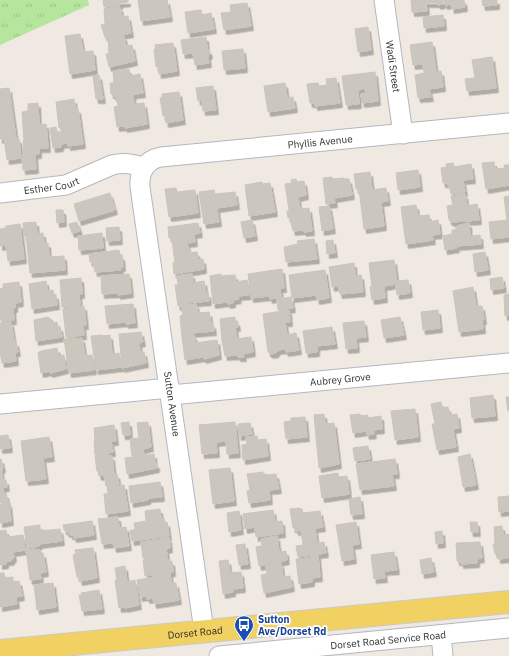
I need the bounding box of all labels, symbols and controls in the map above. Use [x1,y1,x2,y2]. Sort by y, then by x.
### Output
street label: Wadi Street [383,40,404,94]
street label: Phyllis Avenue [287,132,354,151]
street label: Esther Court [23,173,82,197]
street label: Aubrey Grove [309,370,372,388]
street label: Sutton Avenue [161,371,183,438]
place label: Sutton Ave/Dorset Rd [258,613,326,638]
bus stop icon: Sutton Ave/Dorset Rd [233,614,255,642]
street label: Dorset Road [167,623,223,641]
street label: Dorset Road Service Road [330,628,447,652]

